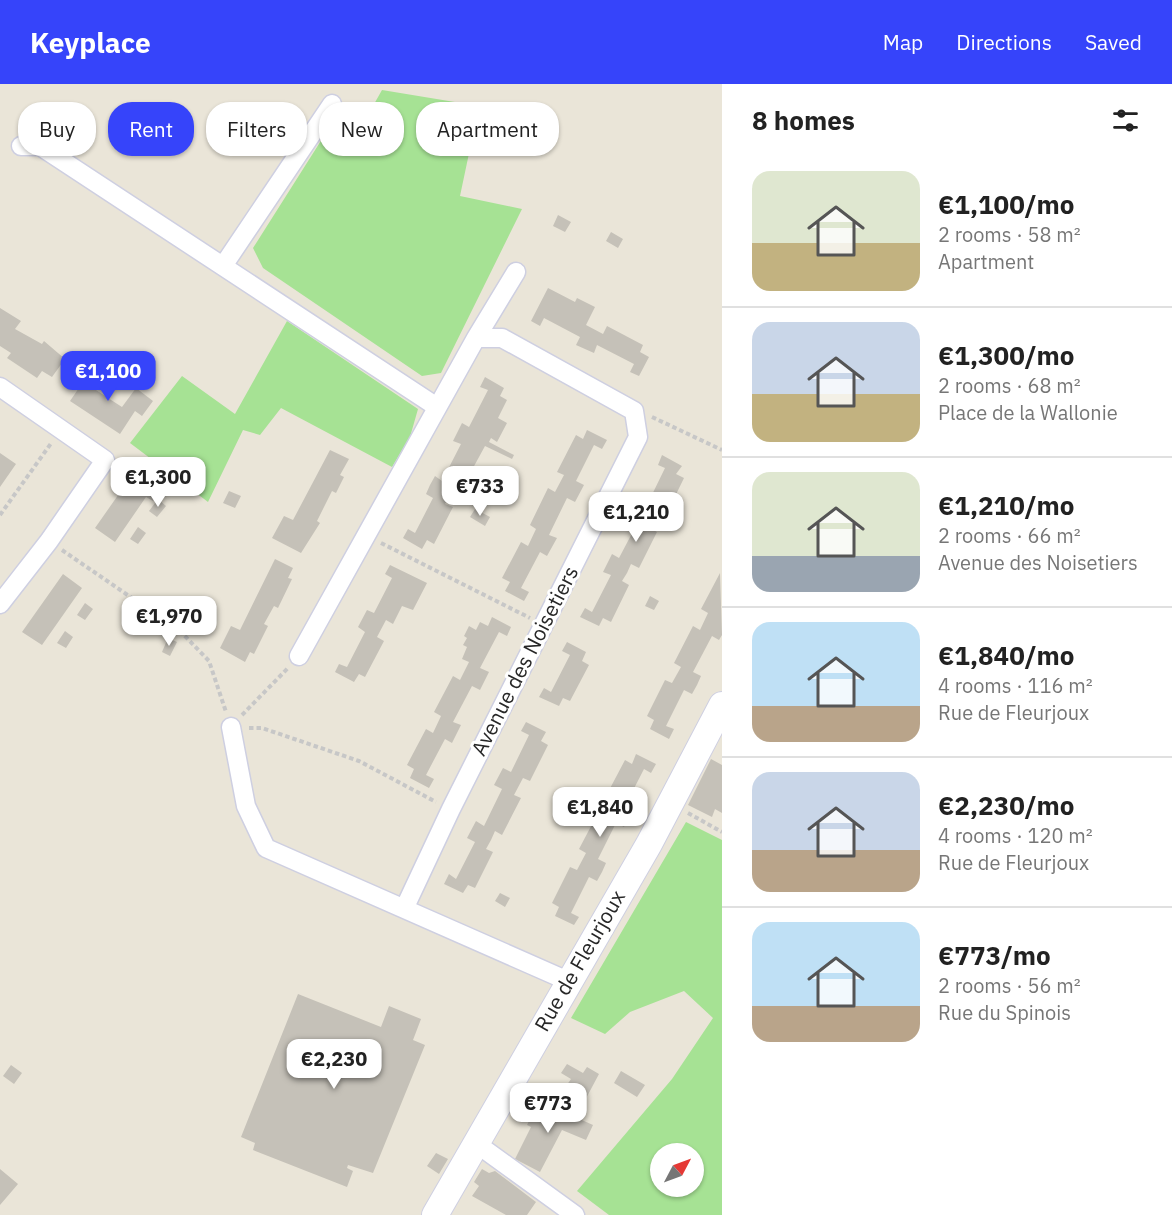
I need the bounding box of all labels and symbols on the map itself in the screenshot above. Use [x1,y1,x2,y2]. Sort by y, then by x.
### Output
pin: €1,100 [59,351,157,402]
pin: €1,300 [109,457,207,508]
pin: €733 [444,466,516,517]
pin: €1,210 [587,492,685,543]
street label: Avenue des Noisetiers [464,561,584,760]
pin: €1,970 [120,596,218,647]
pin: €1,840 [551,787,649,838]
street label: Rue de Fleurjoux [527,884,631,1036]
pin: €2,230 [285,1039,383,1090]
pin: €773 [512,1083,584,1134]
north arrow [650,1143,704,1197]

